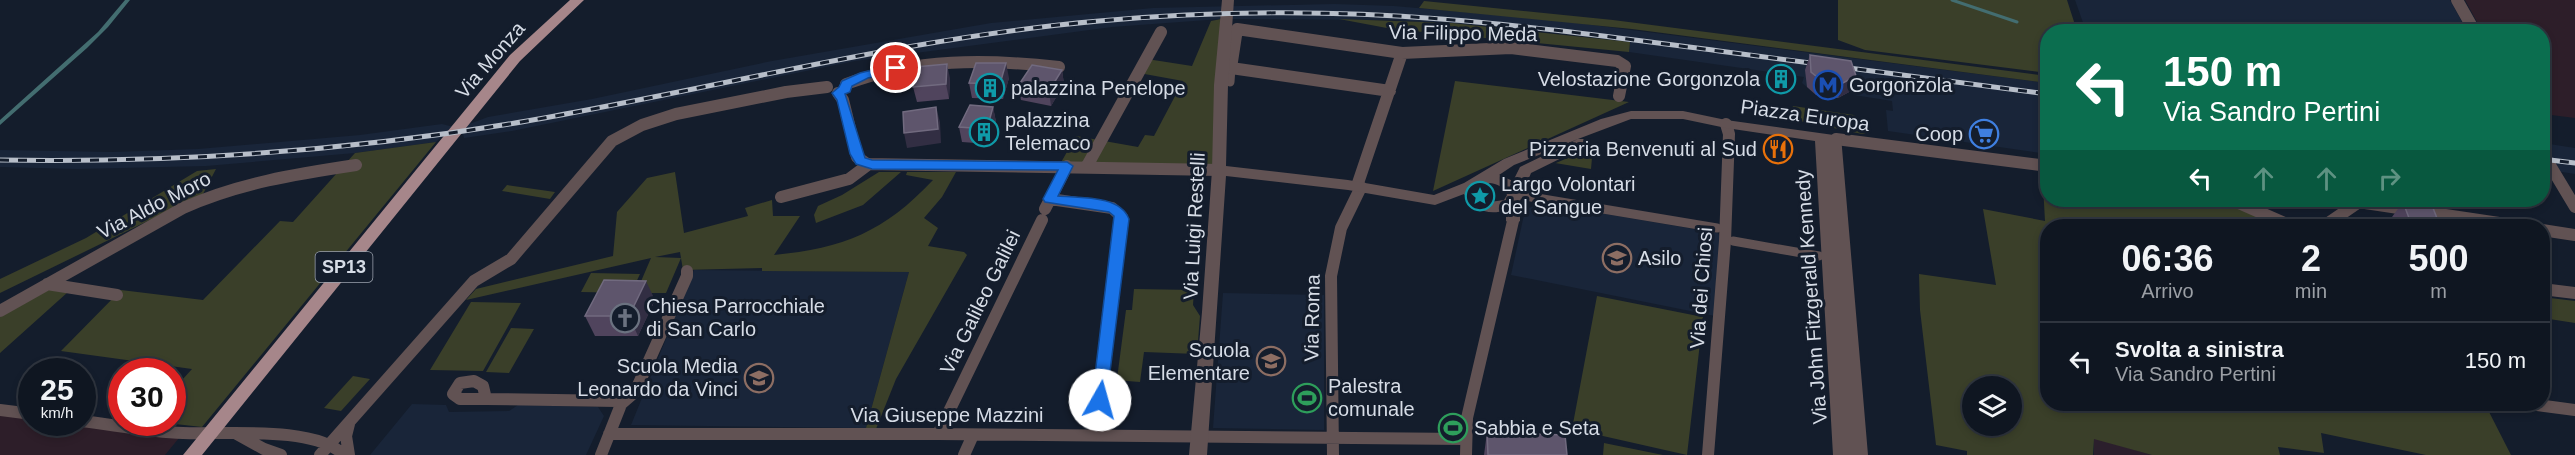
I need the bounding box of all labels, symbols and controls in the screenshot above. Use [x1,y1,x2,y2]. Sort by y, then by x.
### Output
street label: Via Monza [451,17,530,103]
street label: Via Filippo Meda [1389,21,1538,45]
pin [870,42,921,93]
icon: left [2064,48,2142,126]
text: 150 m [2163,48,2282,95]
icon: arrive [879,51,912,84]
building icon: Velostazione Gorgonzola [1765,63,1797,95]
place label: Velostazione Gorgonzola [1538,68,1761,90]
metro station icon: Gorgonzola [1812,69,1844,101]
building icon: palazzina Penelope [974,72,1006,104]
place label: Gorgonzola [1849,74,1953,96]
place label: palazzina Penelope [1011,77,1186,99]
street label: Piazza Europa [1739,95,1872,135]
text: Via Sandro Pertini [2163,97,2380,127]
place label: palazzina Telemaco [1005,109,1091,154]
building icon: palazzina Telemaco [968,116,1000,148]
supermarket icon: Coop [1968,118,2000,150]
place label: Coop [1915,123,1963,145]
restaurant icon: Pizzeria Benvenuti al Sud [1762,133,1794,165]
place label: Pizzeria Benvenuti al Sud [1529,138,1757,160]
street label: Via Luigi Restelli [1179,152,1209,300]
icon: left [2184,162,2217,195]
icon: ahead [2247,162,2280,195]
icon: ahead [2310,162,2343,195]
icon: right [2373,162,2406,195]
street label: Via Aldo Moro [94,167,214,243]
street label: Via John Fitzgerald Kennedy [1791,169,1831,425]
place label: Largo Volontari del Sangue [1501,173,1636,218]
place icon: Largo Volontari del Sangue [1464,180,1496,212]
street label: Via Galileo Galilei [936,226,1024,378]
street label: Via dei Chiosi [1686,226,1716,350]
text: 06:36 [2121,238,2213,279]
text: 2 [2301,238,2321,279]
text: 500 [2408,238,2469,279]
school or university icon: Asilo [1601,242,1633,274]
place label: Asilo [1638,247,1681,269]
road number: SP13 [316,252,372,282]
street label: Via Roma [1300,273,1324,362]
text: Arrivo [2141,280,2194,302]
text: min [2295,280,2327,302]
text: m [2430,280,2447,302]
place label: Chiesa Parrocchiale di San Carlo [646,295,825,340]
church icon: Chiesa Parrocchiale di San Carlo [609,302,641,334]
text: Svolta a sinistra [2115,337,2284,362]
place label: Scuola Elementare [1148,339,1251,384]
school or university icon: Scuola Elementare [1255,345,1287,377]
icon: left [2064,345,2097,378]
text: 150 m [2465,348,2526,373]
place label: Scuola Media Leonardo da Vinci [577,355,739,400]
speed limit sign: 30 [108,358,186,436]
school or university icon: Scuola Media Leonardo da Vinci [743,362,775,394]
text: Via Sandro Pertini [2115,363,2276,385]
position arrow [1068,368,1132,432]
text: 25 [40,373,74,406]
place label: Palestra comunale [1328,375,1415,420]
map controls [1962,376,2022,436]
button: layers [1962,376,2022,436]
sports icon: Palestra comunale [1291,382,1323,414]
text: km/h [41,404,73,421]
street label: Via Giuseppe Mazzini [850,404,1044,426]
sports icon: Sabbia e Seta [1437,412,1469,444]
place label: Sabbia e Seta [1474,417,1601,439]

